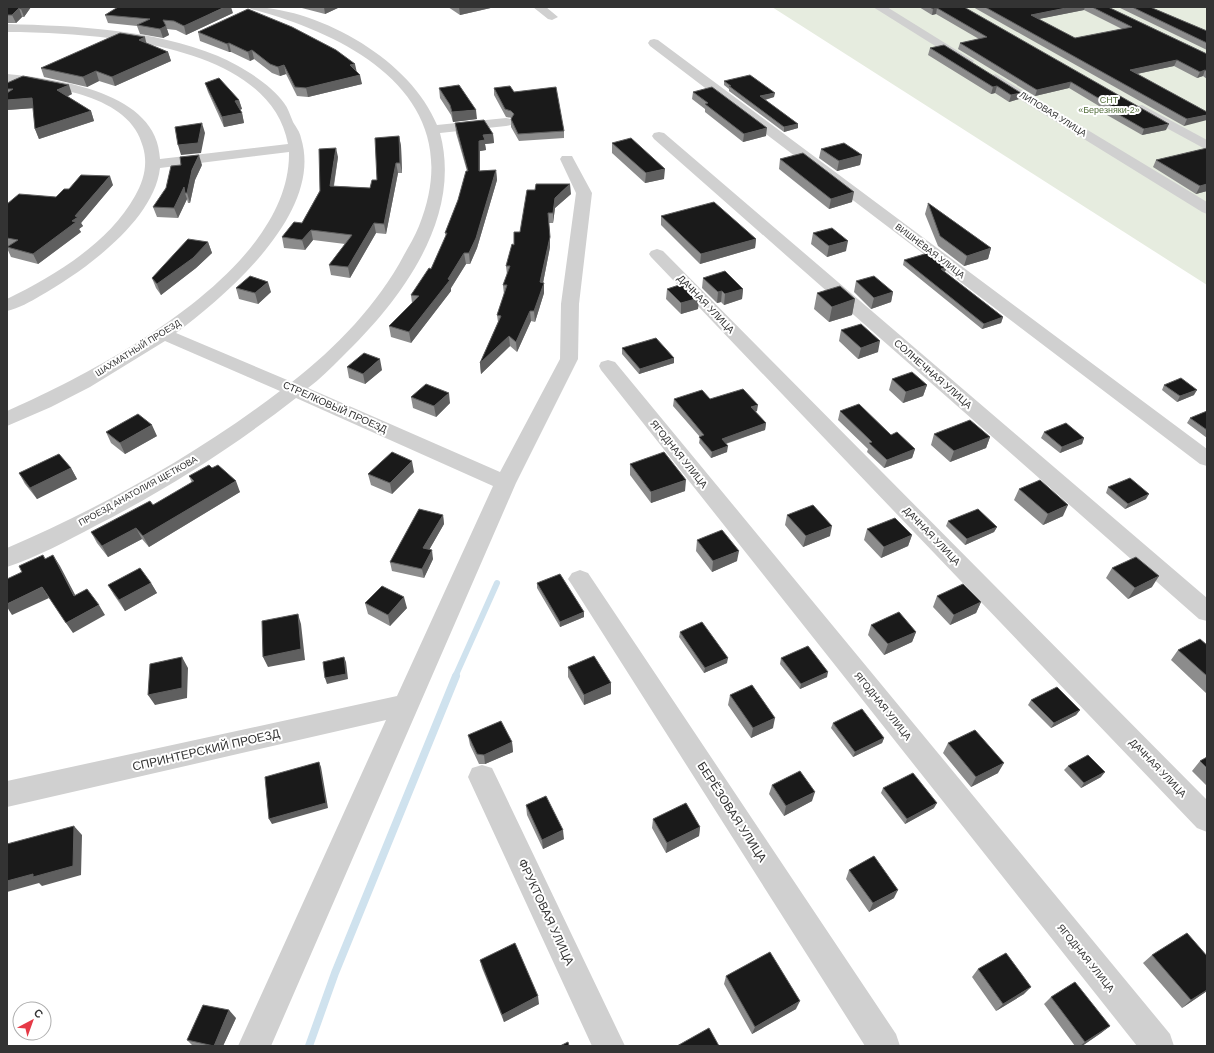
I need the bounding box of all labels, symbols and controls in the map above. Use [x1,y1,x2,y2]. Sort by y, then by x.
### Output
street label: ЛИПОВАЯ УЛИЦА [1018,89,1088,139]
park label: СНТ «Березняки-2» [1078,95,1140,115]
street label: ВИШНЁВАЯ УЛИЦА [893,222,967,280]
street label: ДАЧНАЯ УЛИЦА [675,272,737,336]
street label: ШАХМАТНЫЙ ПРОЕЗД [93,317,182,378]
street label: СОЛНЕЧНАЯ УЛИЦА [892,337,974,411]
street label: СТРЕЛКОВЫЙ ПРОЕЗД [281,378,389,435]
street label: ЯГОДНАЯ УЛИЦА [648,418,710,490]
street label: ПРОЕЗД АНАТОЛИЯ ЩЕТКОВА [77,454,199,528]
street label: ДАЧНАЯ УЛИЦА [901,504,963,568]
street label: ЯГОДНАЯ УЛИЦА [852,670,914,742]
street label: СПРИНТЕРСКИЙ ПРОЕЗД [131,725,281,774]
street label: ДАЧНАЯ УЛИЦА [1127,736,1189,800]
street label: БЕРЁЗОВАЯ УЛИЦА [694,759,770,865]
street label: ФРУКТОВАЯ УЛИЦА [515,857,577,967]
street label: ЯГОДНАЯ УЛИЦА [1055,922,1117,994]
north arrow [12,1001,52,1041]
text: С [32,1006,46,1021]

